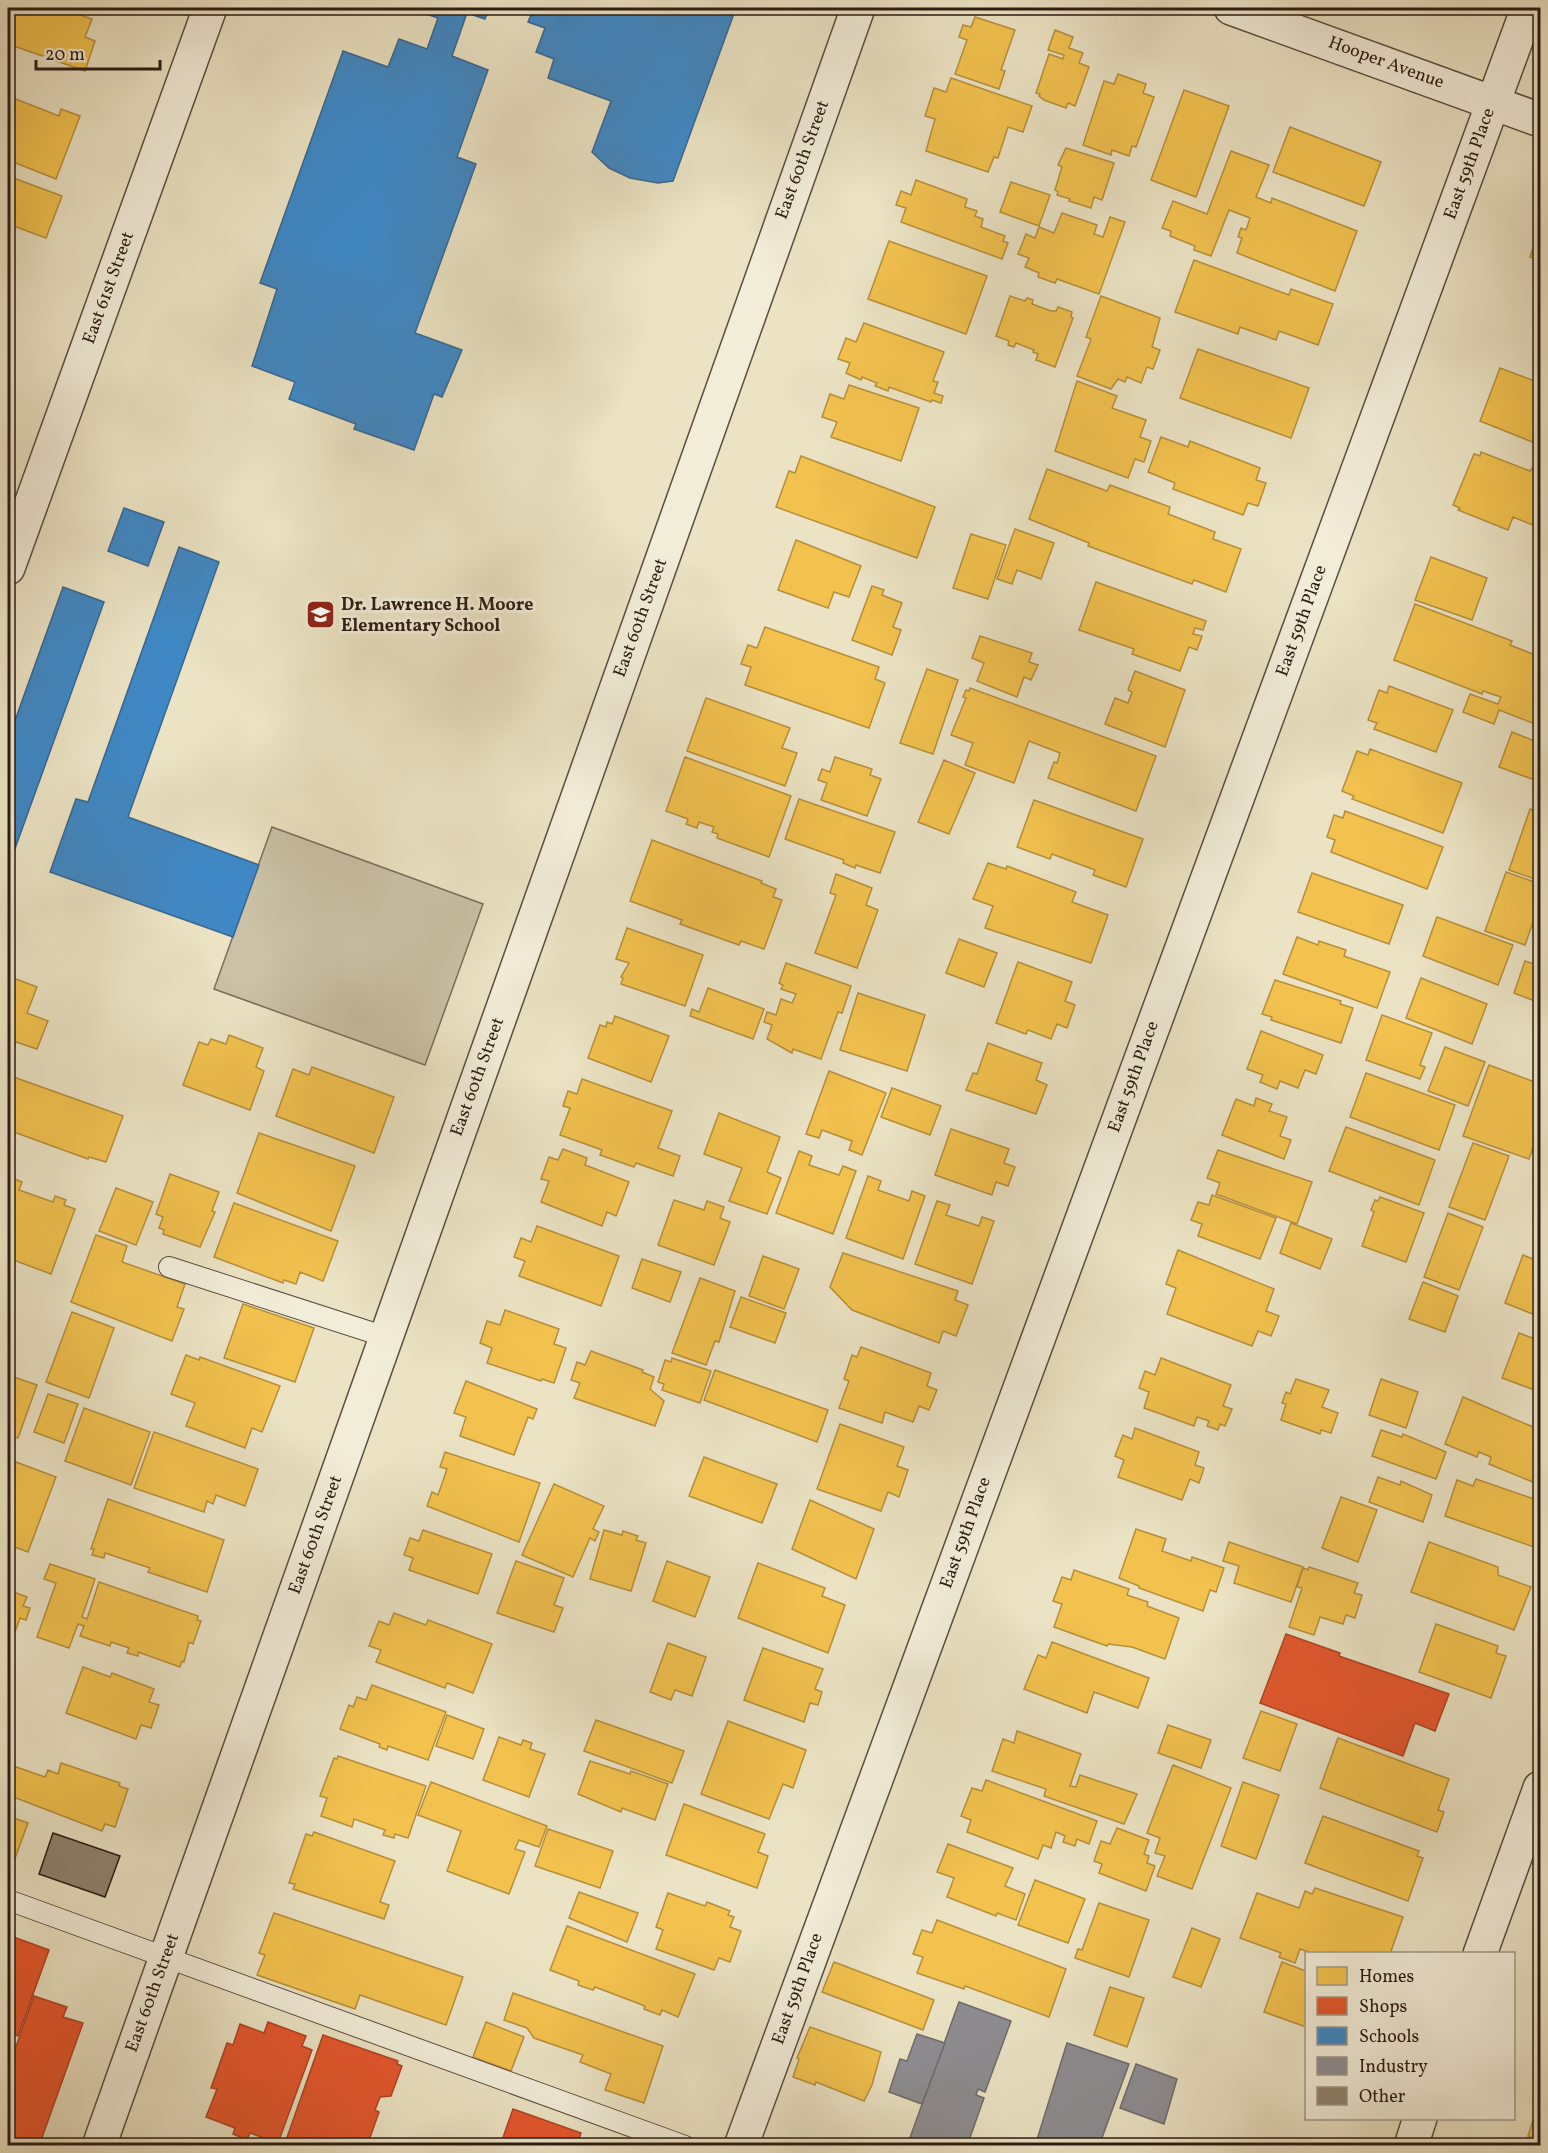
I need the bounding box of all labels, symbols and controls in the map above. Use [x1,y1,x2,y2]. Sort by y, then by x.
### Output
street label: Hooper Avenue [1325,30,1447,96]
scale bar [36,33,160,71]
text: 20 m [45,43,85,68]
street label: East 60th Street [770,97,836,223]
street label: East 59th Place [1438,105,1502,223]
street label: East 61st Street [77,228,141,348]
street label: East 60th Street [608,555,674,681]
street label: East 59th Place [1270,562,1334,680]
place label: Dr. Lawrence H. Moore Elementary School [341,593,533,639]
school or university icon: Dr. Lawrence H. Moore Elementary School [304,599,336,631]
street label: East 60th Street [445,1014,511,1140]
street label: East 59th Place [1102,1018,1166,1136]
street label: East 60th Street [283,1472,349,1598]
street label: East 59th Place [934,1474,998,1592]
street label: East 60th Street [120,1930,186,2056]
street label: East 59th Place [766,1930,830,2048]
legend [1305,1952,1515,2120]
text: Homes [1359,1965,1414,1990]
text: Shops [1359,1995,1407,2020]
text: Schools [1359,2025,1419,2050]
text: Industry [1359,2055,1428,2080]
text: Other [1359,2085,1406,2110]

